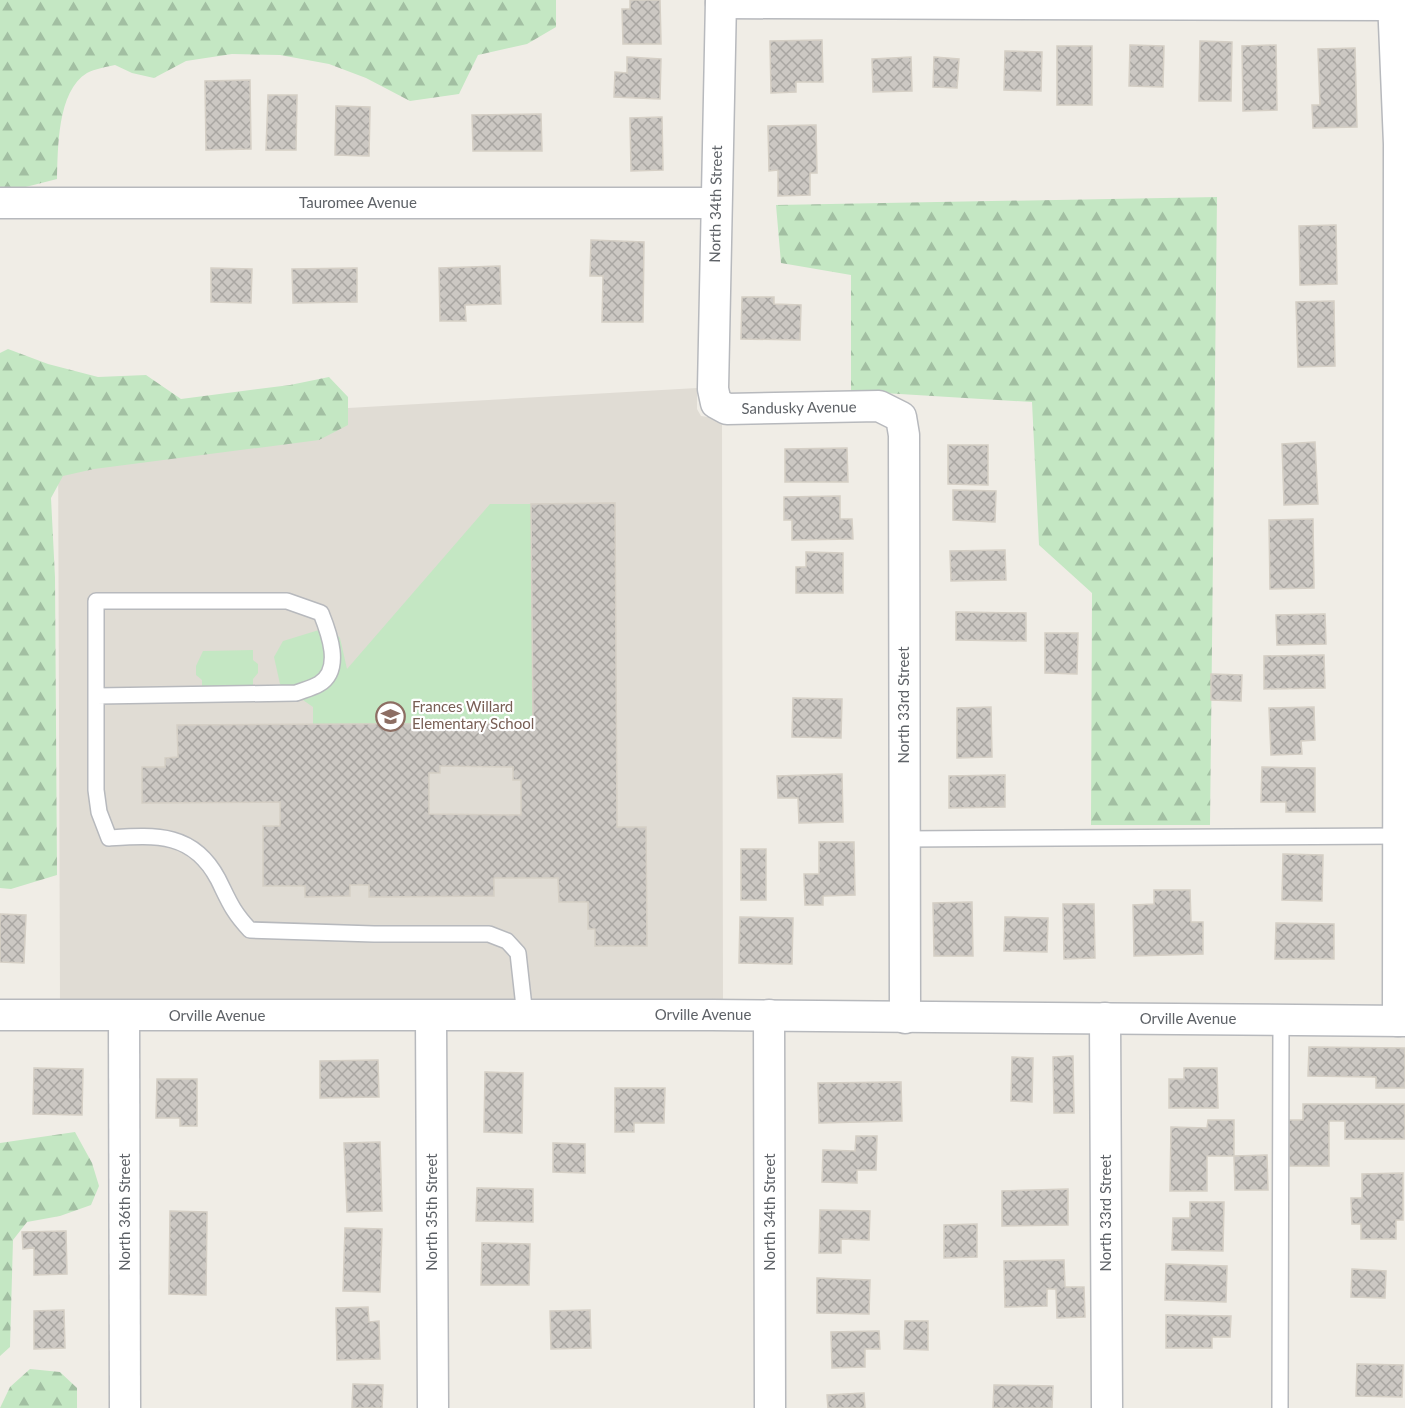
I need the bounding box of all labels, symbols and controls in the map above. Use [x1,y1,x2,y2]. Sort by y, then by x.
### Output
street label: North 34th Street [705,145,725,263]
street label: Tauromee Avenue [299,193,417,211]
street label: Sandusky Avenue [741,397,857,417]
street label: North 33rd Street [894,646,912,764]
place label: Frances Willard Elementary School [412,697,534,732]
school or university icon: Frances Willard Elementary School [375,700,407,732]
street label: Orville Avenue [655,1005,751,1023]
street label: Orville Avenue [169,1006,265,1024]
street label: Orville Avenue [1140,1009,1236,1027]
street label: North 36th Street [115,1153,133,1271]
street label: North 35th Street [422,1153,440,1271]
street label: North 34th Street [760,1153,778,1271]
street label: North 33rd Street [1096,1154,1114,1272]

